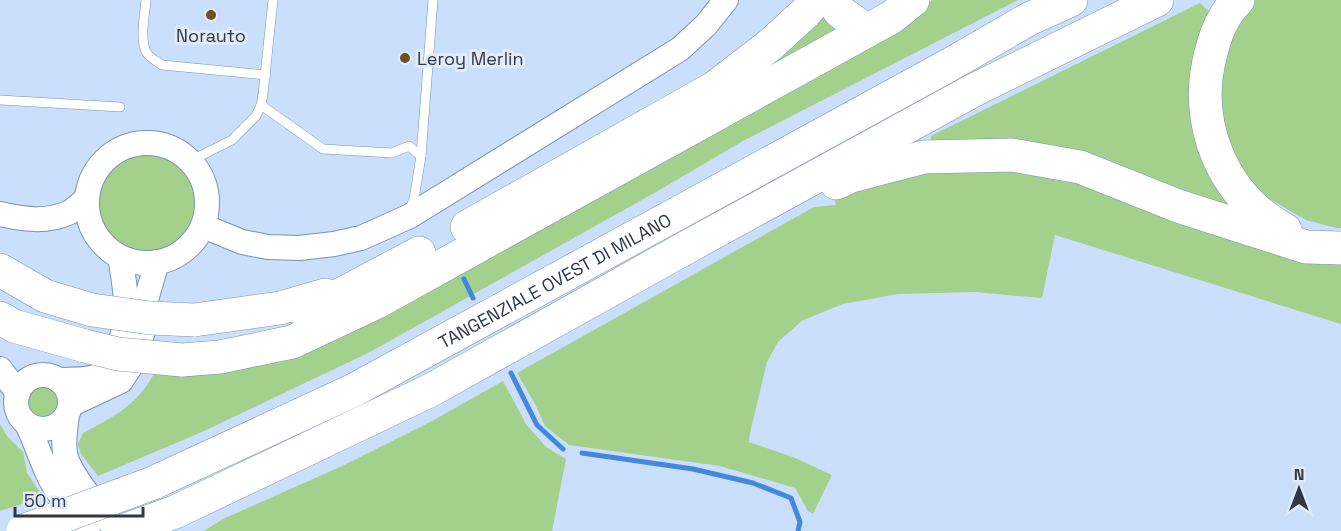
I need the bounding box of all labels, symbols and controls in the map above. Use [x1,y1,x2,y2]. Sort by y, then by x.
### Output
marker: Norauto [204,8,218,22]
place label: Norauto [176,24,246,47]
place label: Leroy Merlin [417,47,524,70]
marker: Leroy Merlin [398,51,412,65]
street label: TANGENZIALE OVEST DI MILANO [434,208,675,353]
north arrow [1269,459,1329,519]
text: N [1294,464,1304,485]
scale bar [15,480,142,518]
text: 50 m [24,489,66,512]

